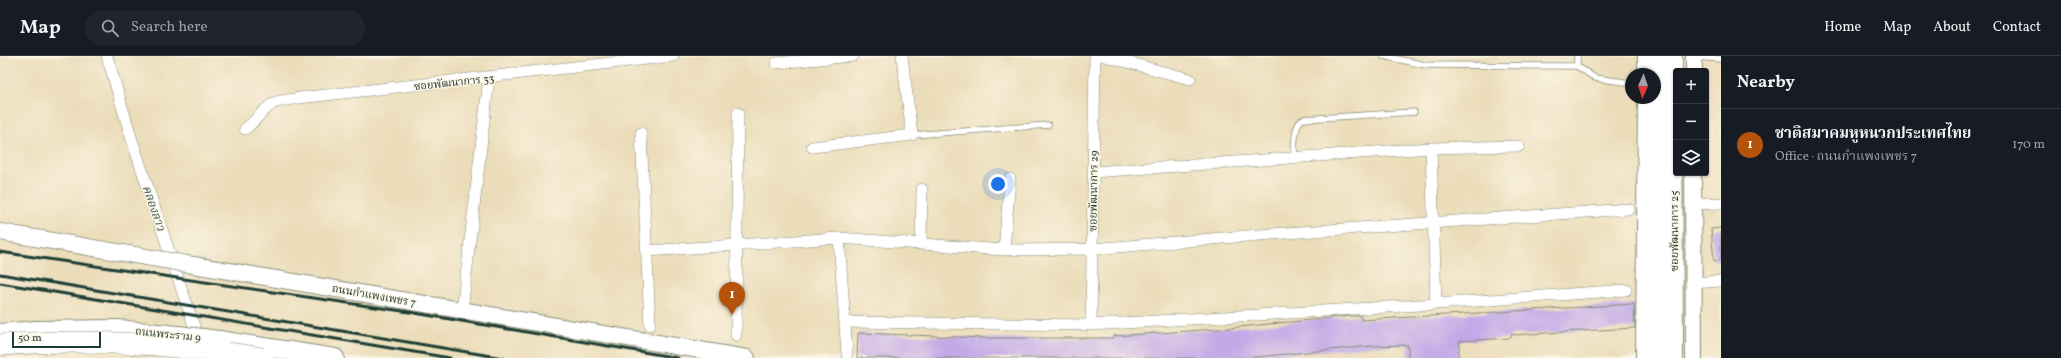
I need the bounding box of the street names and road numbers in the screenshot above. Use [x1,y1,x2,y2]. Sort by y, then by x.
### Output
street label: ซอยพัฒนาการ 33 [413,72,495,95]
street label: ซอยพัฒนาการ 29 [1086,150,1103,232]
street label: ซอยพัฒนาการ 25 [1668,191,1683,271]
street label: ถนนกำแพงเพชร 7 [331,282,417,311]
street label: ถนนพระราม 9 [134,325,202,346]

